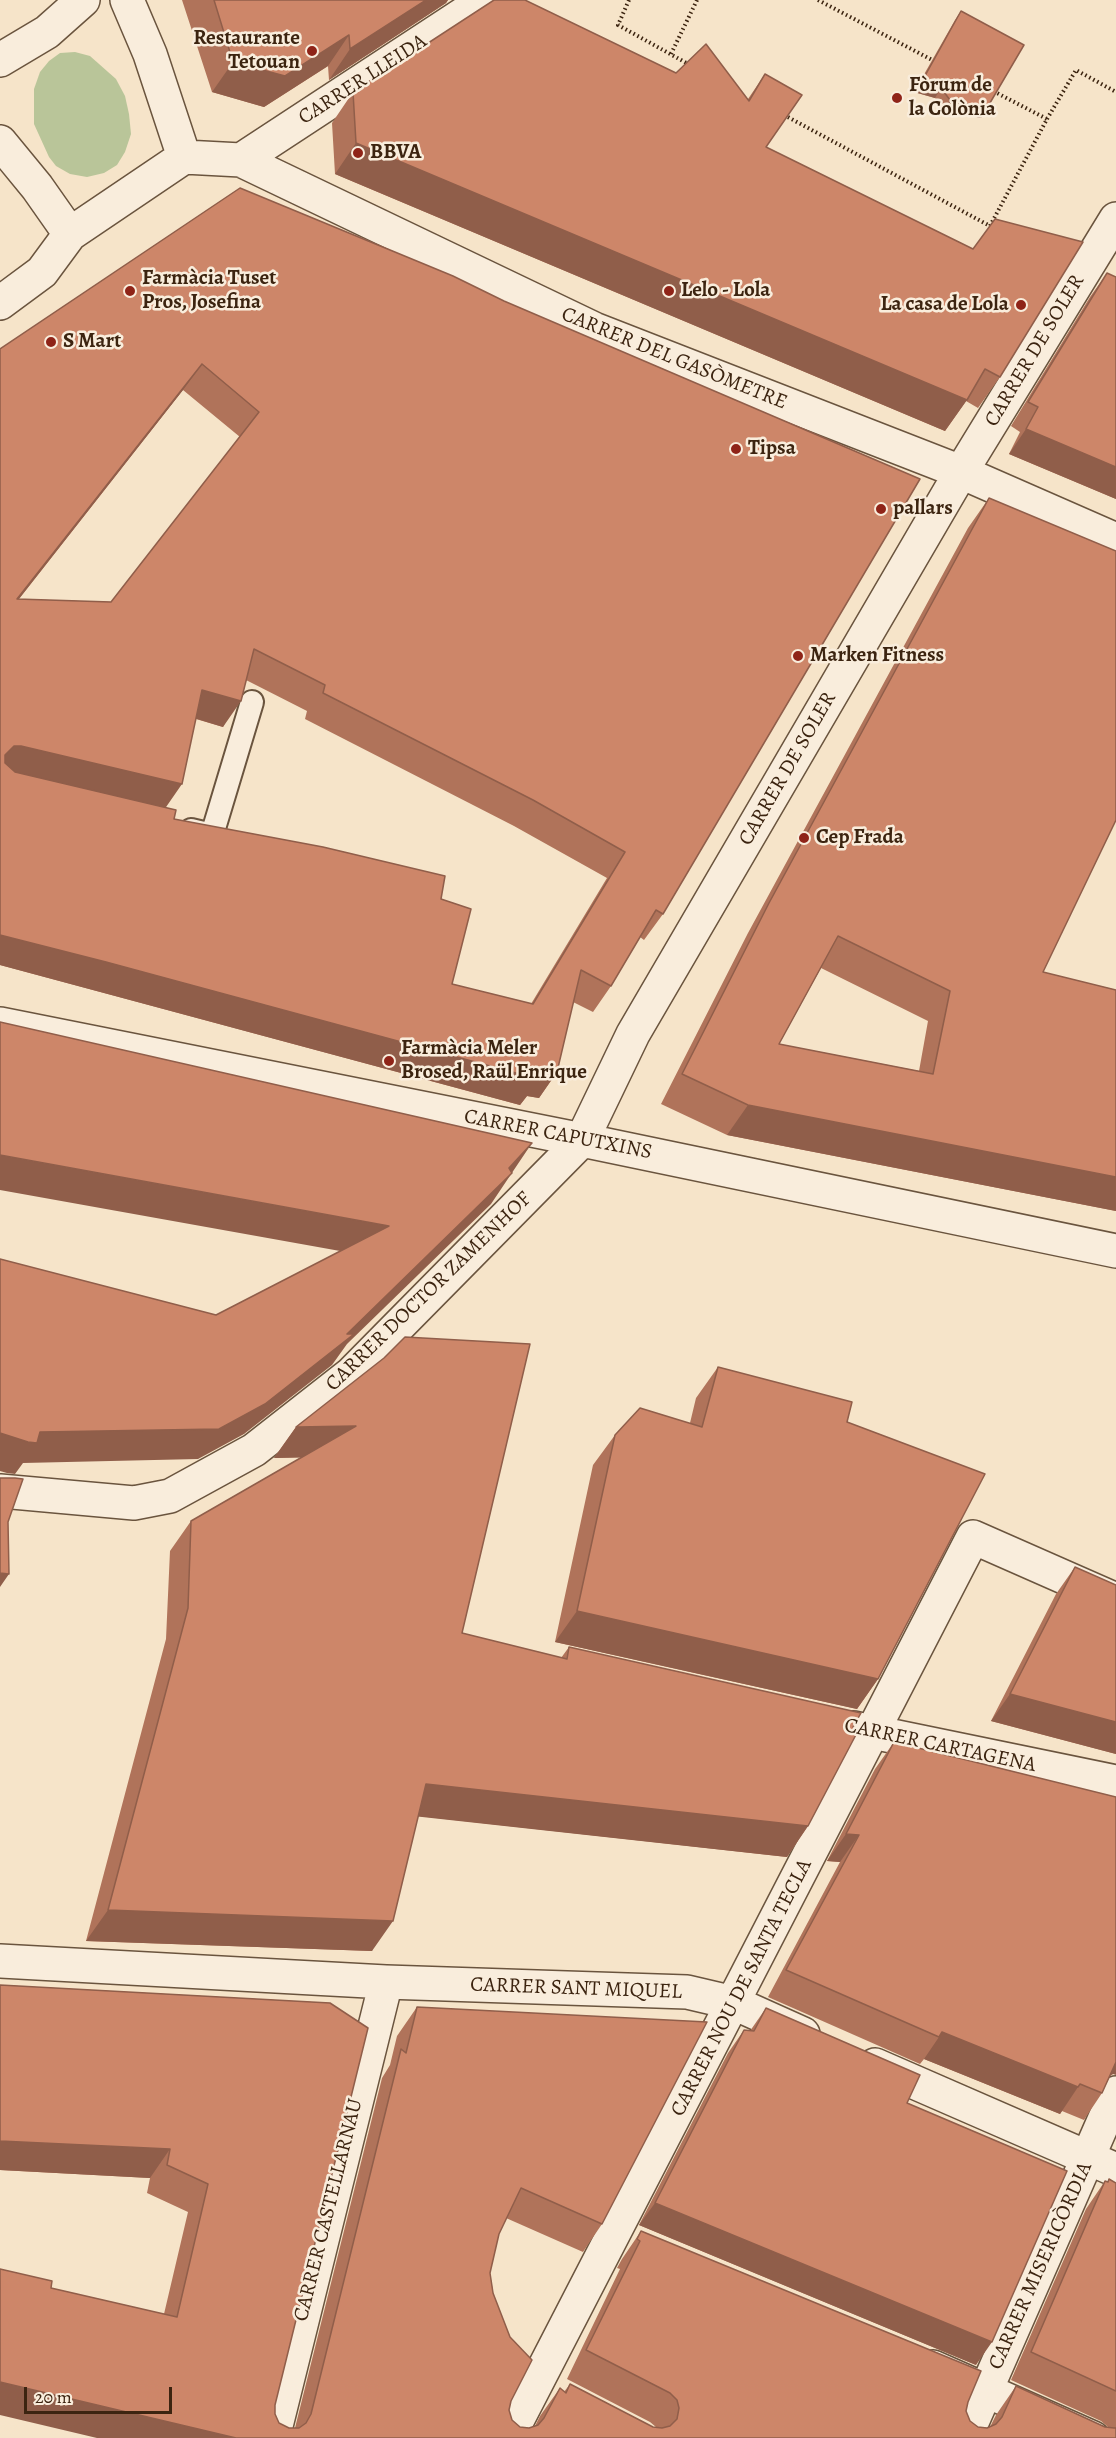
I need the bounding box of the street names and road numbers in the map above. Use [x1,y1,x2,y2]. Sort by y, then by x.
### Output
street label: CARRER LLEIDA [294,29,432,131]
street label: CARRER DE SOLER [980,270,1090,432]
street label: CARRER DEL GASÒMETRE [557,302,791,416]
street label: CARRER DE SOLER [734,688,842,850]
street label: CARRER CAPUTXINS [462,1104,654,1166]
street label: CARRER DOCTOR ZAMENHOF [321,1187,537,1397]
street label: CARRER CARTAGENA [842,1713,1038,1779]
street label: CARRER NOU DE SANTA TECLA [666,1855,818,2121]
street label: CARRER SANT MIQUEL [470,1973,682,2005]
street label: CARRER CASTELLARNAU [289,2096,369,2324]
street label: CARRER MISERICÒRDIA [984,2158,1098,2374]

